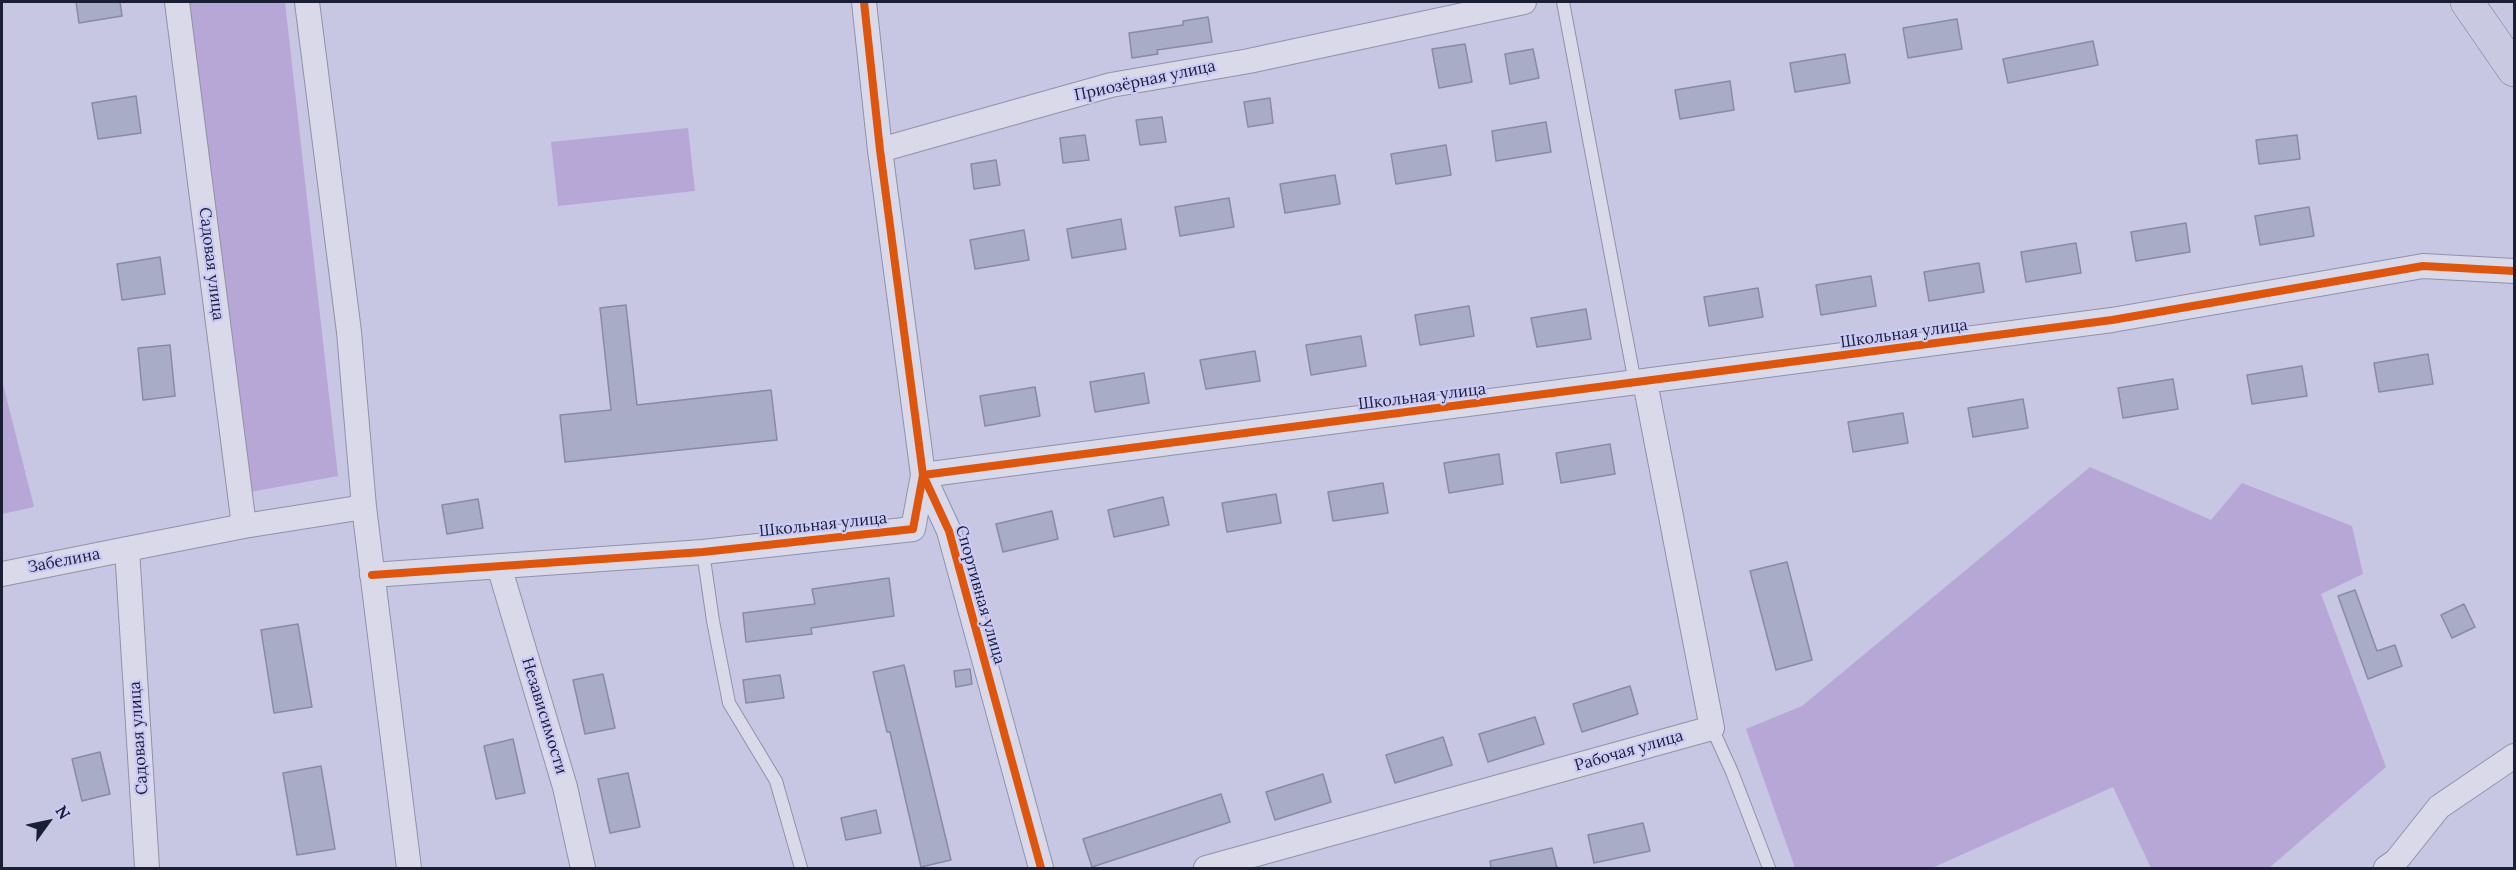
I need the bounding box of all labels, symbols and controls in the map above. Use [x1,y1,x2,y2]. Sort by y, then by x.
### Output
street label: Приозёрная улица [1073,57,1217,105]
street label: Садовая улица [195,206,227,322]
street label: Школьная улица [1839,316,1969,352]
street label: Школьная улица [1357,380,1487,414]
street label: Школьная улица [758,509,888,541]
street label: Спортивная улица [951,523,1009,667]
street label: Забелина [26,545,102,577]
street label: Независимости [517,655,571,777]
street label: Садовая улица [125,681,153,795]
street label: Рабочая улица [1572,726,1686,776]
north arrow [18,792,78,852]
text: N [51,802,75,823]

